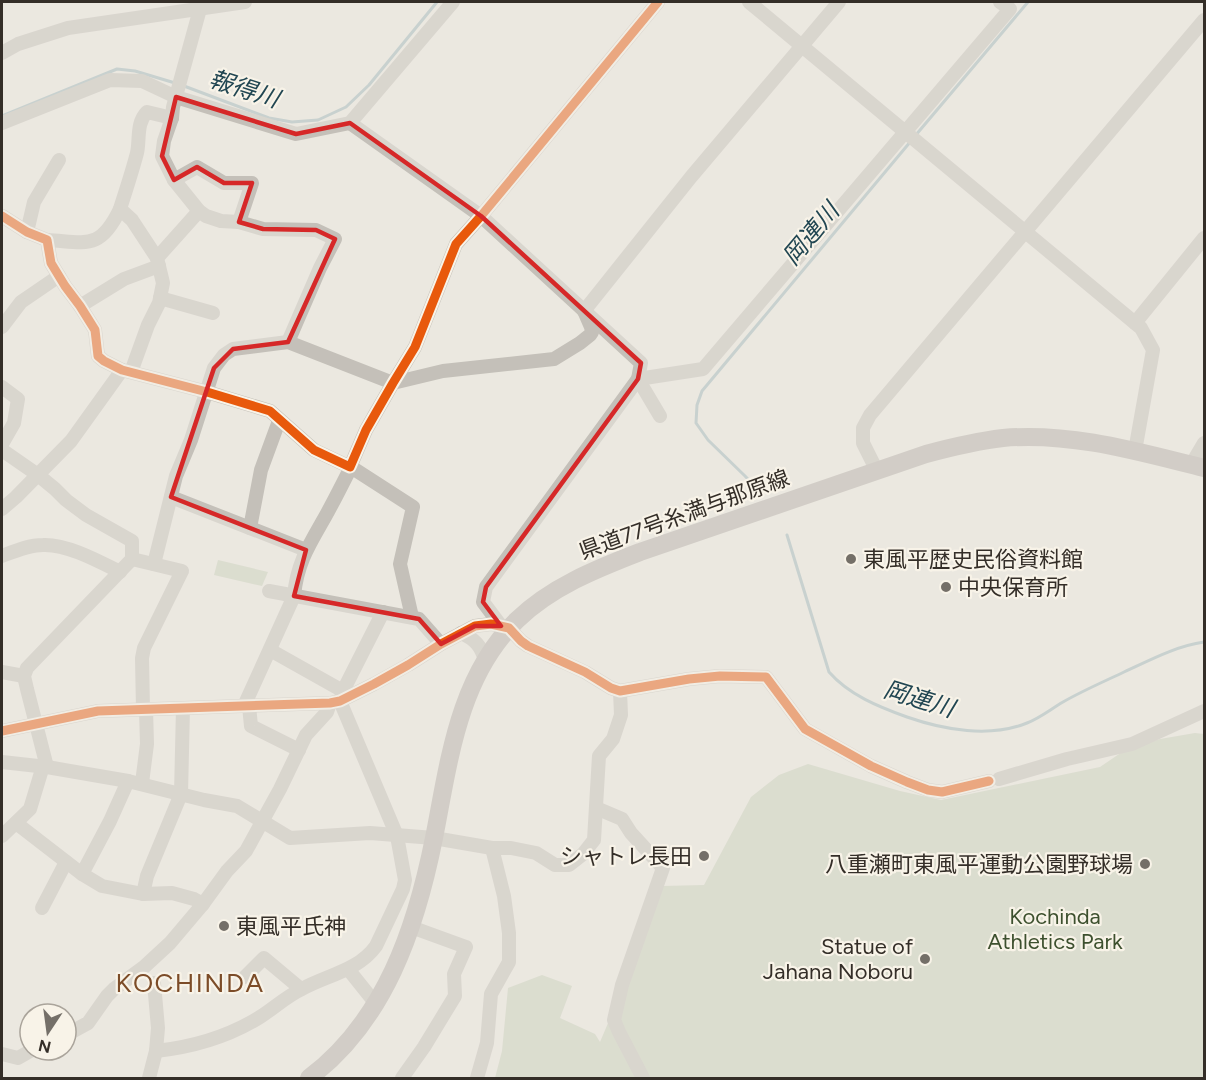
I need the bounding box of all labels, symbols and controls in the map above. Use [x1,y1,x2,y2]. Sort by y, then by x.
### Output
water label: 報得川 [205,64,286,114]
water label: 岡連川 [776,194,847,271]
street label: 県道77号糸満与那原線 [575,464,793,565]
place label: 東風平歴史民俗資料館 [863,546,1083,573]
marker: 東風平歴史民俗資料館 [844,552,858,566]
place label: 中央保育所 [958,574,1068,601]
marker: 中央保育所 [939,580,953,594]
water label: 岡連川 [880,674,961,724]
place label: シャトレ長田 [560,843,692,870]
marker: シャトレ長田 [697,849,711,863]
place label: 八重瀬町東風平運動公園野球場 [825,851,1133,878]
marker: 八重瀬町東風平運動公園野球場 [1138,857,1152,871]
park label: Kochinda Athletics Park [987,903,1123,955]
place label: 東風平氏神 [236,913,346,940]
marker: 東風平氏神 [217,919,231,933]
place label: Statue of Jahana Noboru [763,933,914,985]
marker: Statue of Jahana Noboru [918,952,932,966]
district label: KOCHINDA [116,967,264,999]
north arrow [18,1002,78,1062]
text: N [37,1035,53,1057]

